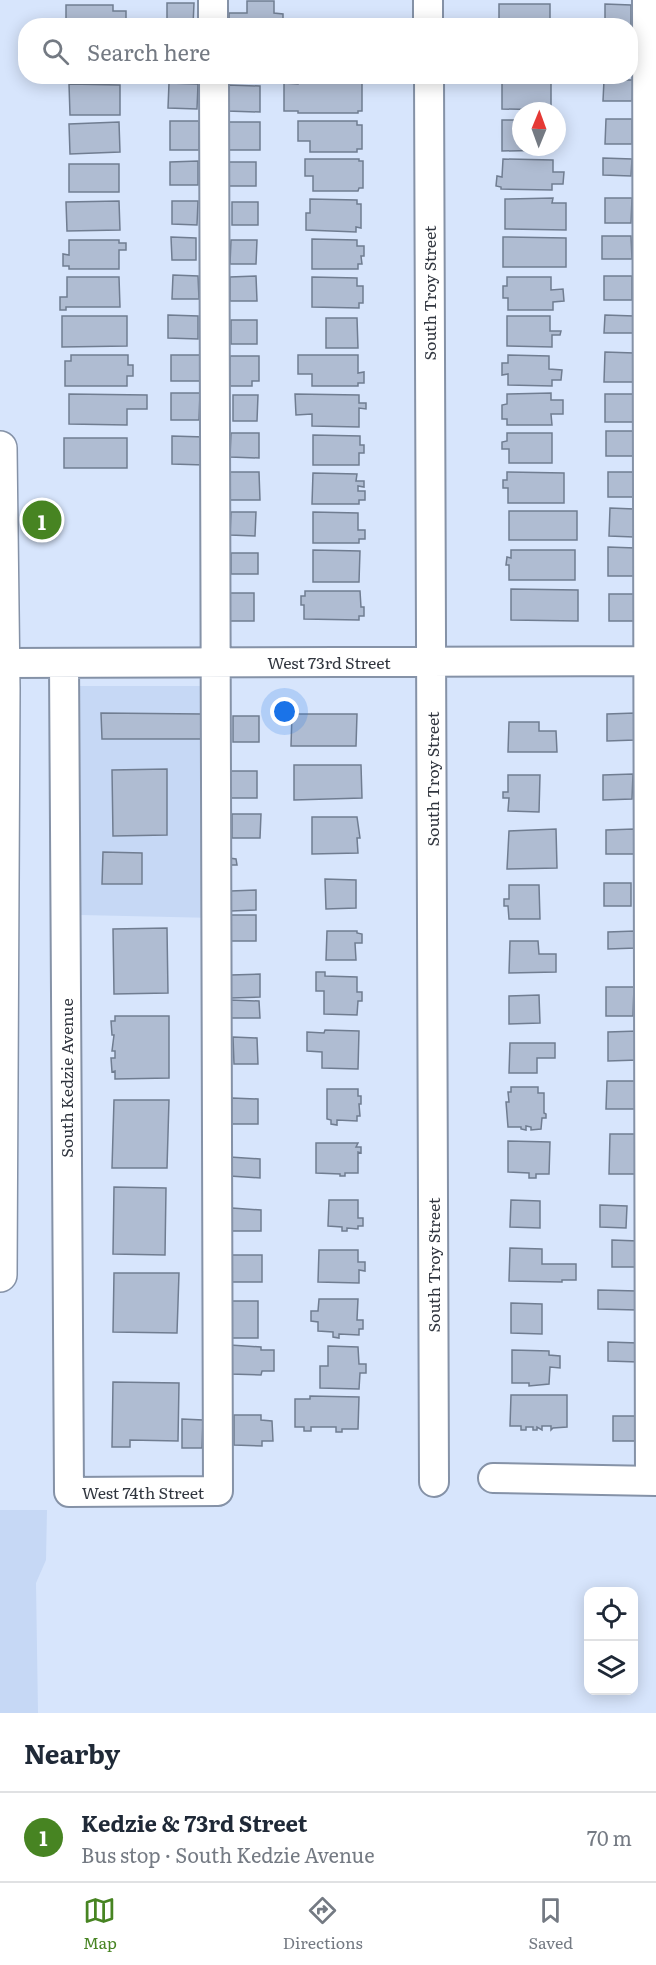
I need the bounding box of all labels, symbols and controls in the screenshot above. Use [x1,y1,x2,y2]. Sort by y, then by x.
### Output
search box [18,18,638,84]
icon: search [39,35,72,68]
text: Search here [87,35,210,68]
north arrow [512,102,566,156]
street label: South Troy Street [417,225,441,360]
pin: 1 [22,498,62,542]
street label: West 73rd Street [267,650,391,674]
your location [270,697,299,726]
street label: South Troy Street [420,711,444,846]
street label: South Kedzie Avenue [54,998,78,1158]
street label: South Troy Street [421,1197,445,1332]
street label: West 74th Street [82,1480,205,1504]
map controls [584,1587,638,1695]
button: locate [584,1587,638,1641]
button: layers [584,1641,638,1695]
text: Nearby [24,1733,120,1772]
text: Kedzie & 73rd Street [81,1806,307,1839]
text: 1 [39,1822,48,1852]
text: 70 m [587,1822,632,1852]
text: Bus stop · South Kedzie Avenue [81,1839,375,1869]
tab: Map [83,1894,117,1954]
tab: Directions [283,1894,363,1954]
tab: Saved [529,1894,573,1954]

